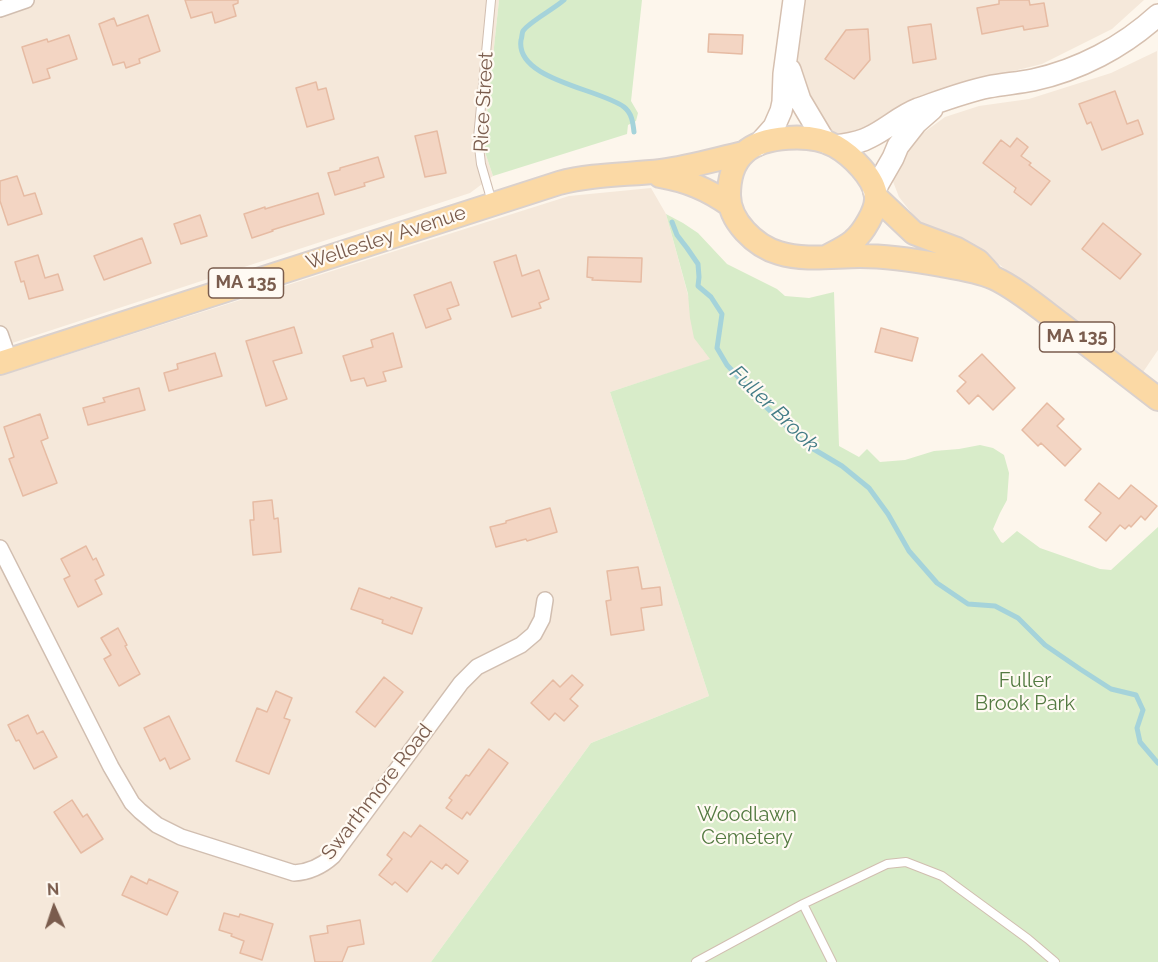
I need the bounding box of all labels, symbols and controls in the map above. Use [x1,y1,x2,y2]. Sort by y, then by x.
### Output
street label: Rice Street [469,51,499,153]
street label: Wellesley Avenue [303,201,469,275]
road number: MA 135 [208,268,284,298]
road number: MA 135 [1040,322,1114,352]
water label: Fuller Brook [724,360,824,458]
park label: Fuller Brook Park [975,669,1075,716]
street label: Swarthmore Road [316,719,438,865]
park label: Woodlawn Cemetery [697,803,797,850]
north arrow [24,878,84,938]
text: N [46,880,60,899]

